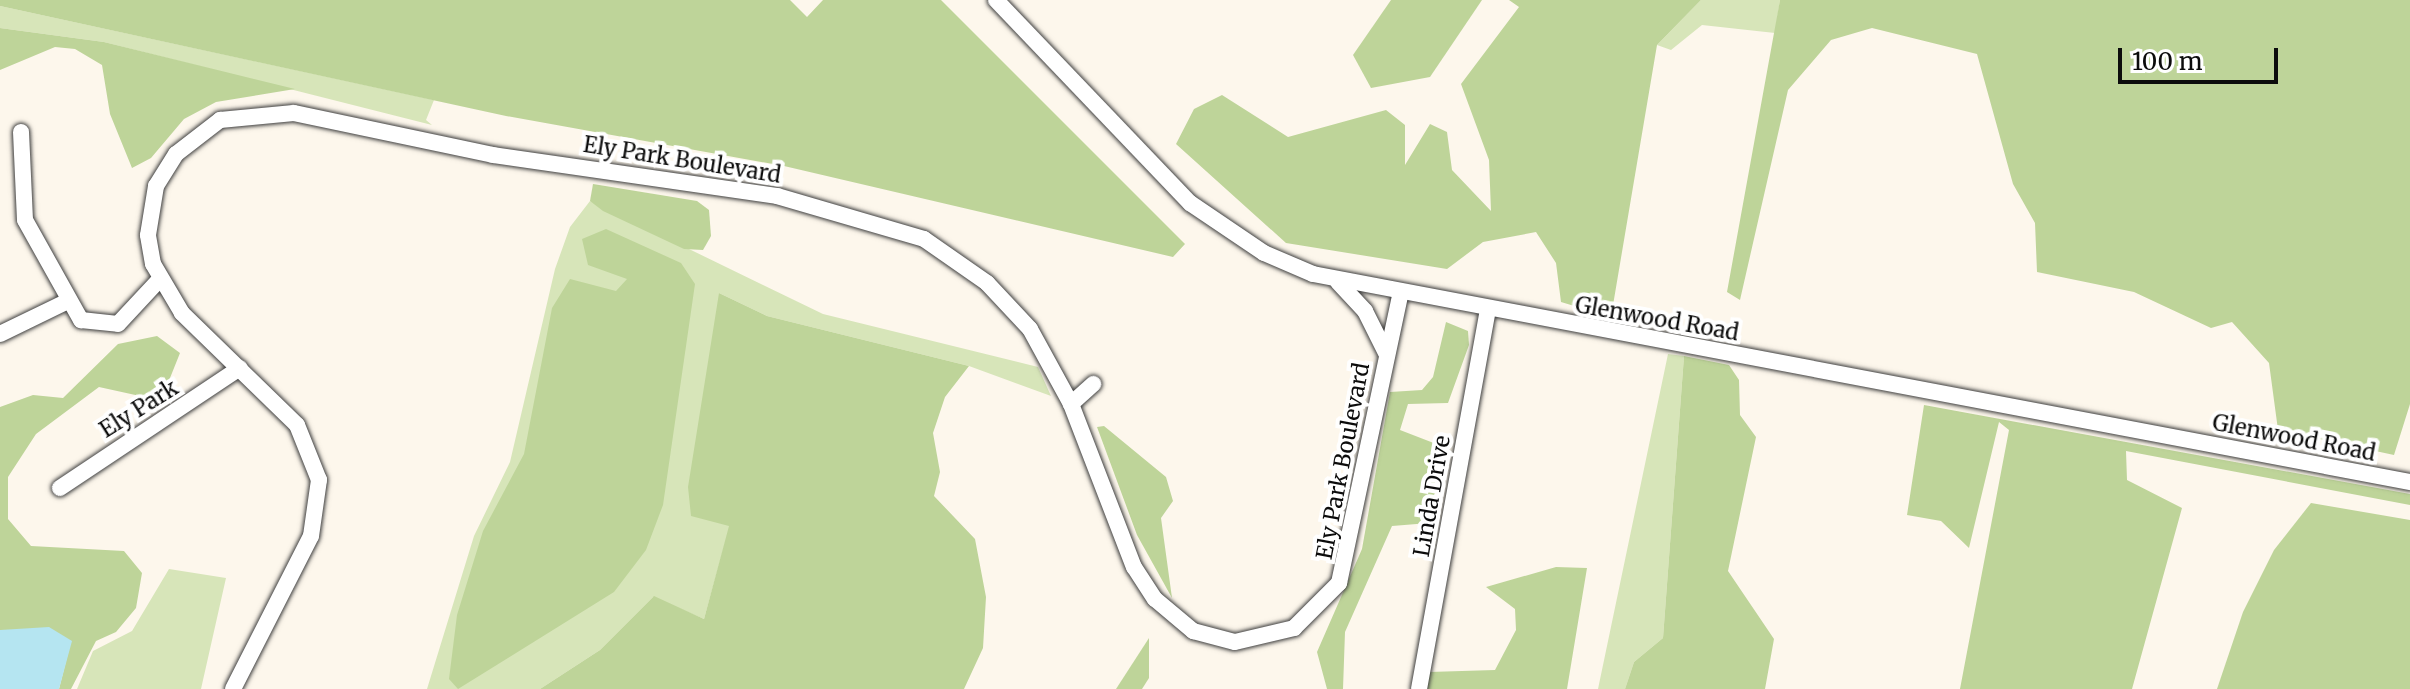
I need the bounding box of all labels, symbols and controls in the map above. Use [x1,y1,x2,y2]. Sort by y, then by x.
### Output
scale bar [2122,32,2282,82]
text: 100 m [2132,46,2202,77]
street label: Ely Park Boulevard [581,131,783,189]
street label: Glenwood Road [1573,292,1741,346]
street label: Ely Park Boulevard [1311,360,1375,562]
street label: Ely Park [95,375,183,443]
street label: Glenwood Road [2210,409,2378,467]
street label: Linda Drive [1408,433,1456,559]

